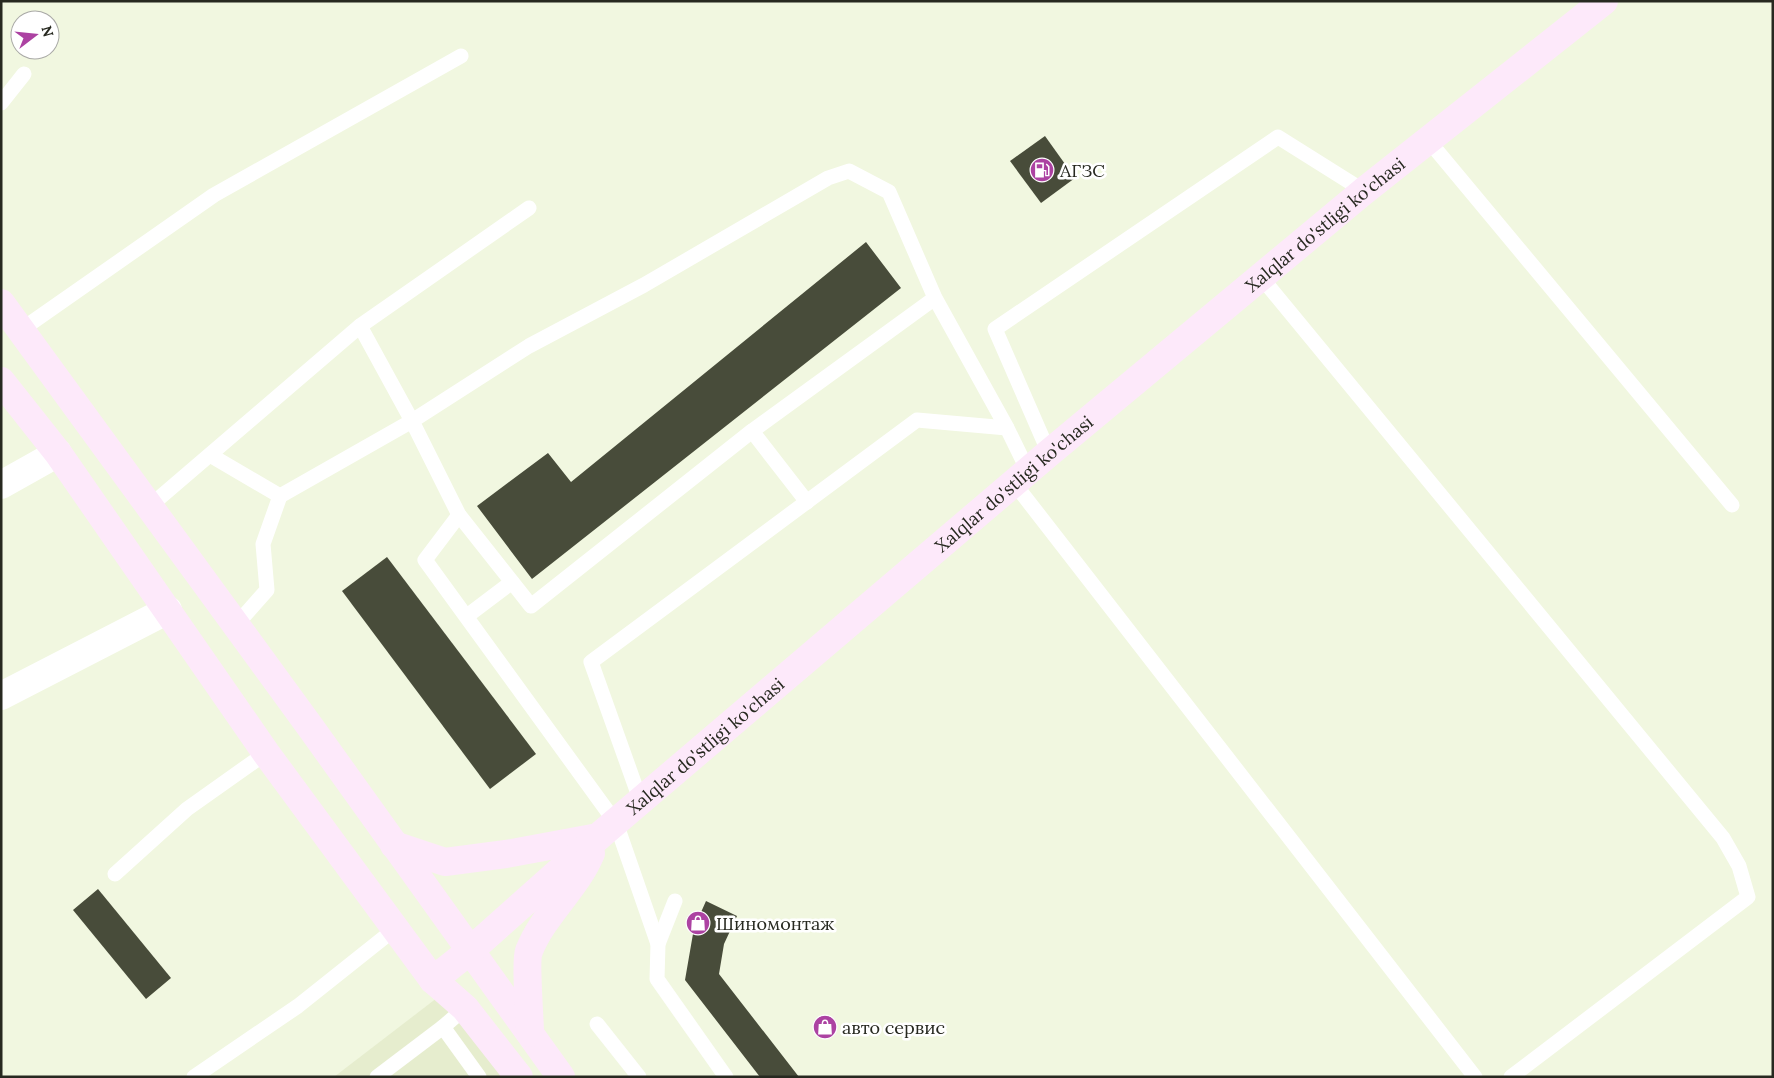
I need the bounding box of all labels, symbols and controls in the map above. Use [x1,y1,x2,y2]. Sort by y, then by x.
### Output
north arrow [10,10,60,60]
text: N [37,24,58,39]
street label: Xalqlar do'stligi ko'chasi [1240,152,1409,297]
fuel station icon: АГЗС [1029,157,1055,183]
place label: АГЗС [1059,159,1105,182]
street label: Xalqlar do'stligi ko'chasi [930,410,1097,557]
street label: Xalqlar do'stligi ko'chasi [621,672,789,819]
shop icon: Шиномонтаж [685,910,711,936]
place label: Шиномонтаж [716,912,834,935]
shop icon: авто сервис [812,1014,838,1040]
place label: авто сервис [842,1016,945,1039]

